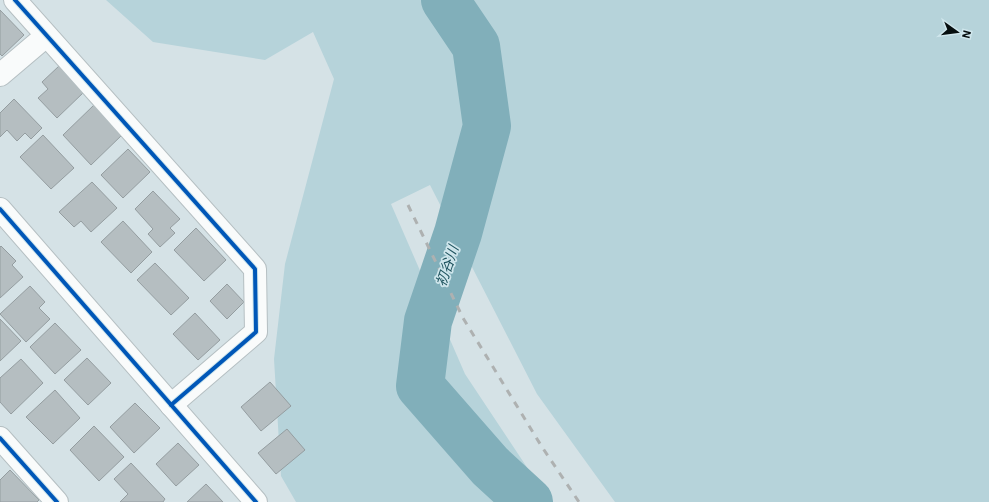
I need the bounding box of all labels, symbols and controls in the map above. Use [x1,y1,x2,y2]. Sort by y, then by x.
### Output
north arrow [937,12,977,52]
text: N [959,29,974,40]
water label: 初谷川 [432,241,463,289]

